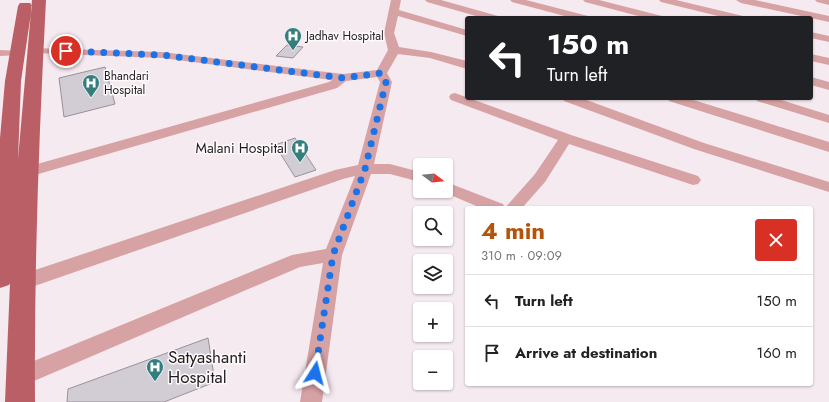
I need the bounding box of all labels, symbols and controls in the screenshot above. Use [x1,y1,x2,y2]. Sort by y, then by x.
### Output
text: 150 m [547,24,629,65]
hospital icon: Jadhav Hospital [283,26,303,51]
place label: Jadhav Hospital [304,27,384,45]
icon: left [481,32,533,84]
pin [49,34,83,68]
icon: arrive [55,40,77,62]
text: Turn left [547,62,607,88]
place label: Bhandari Hospital [104,67,149,99]
hospital icon: Bhandari Hospital [81,73,101,98]
place label: Malani Hospital [196,138,287,158]
hospital icon: Malani Hospital [290,138,310,163]
north arrow [413,158,453,198]
map controls [413,158,453,390]
button: search [413,206,453,246]
text: 4 min [481,213,545,248]
button: close [755,219,797,261]
text: 310 m · 09:09 [481,246,562,265]
button: layers [413,254,453,294]
icon: left [481,290,503,312]
text: Turn left [515,290,573,312]
text: 150 m [757,290,797,312]
button: + [413,302,453,342]
icon: arrive [481,342,503,364]
text: Arrive at destination [515,342,657,364]
text: 160 m [756,342,797,364]
place label: Satyashanti Hospital [168,345,247,389]
button: − [413,350,453,390]
position arrow [294,352,336,394]
hospital icon: Satyashanti Hospital [145,357,165,382]

